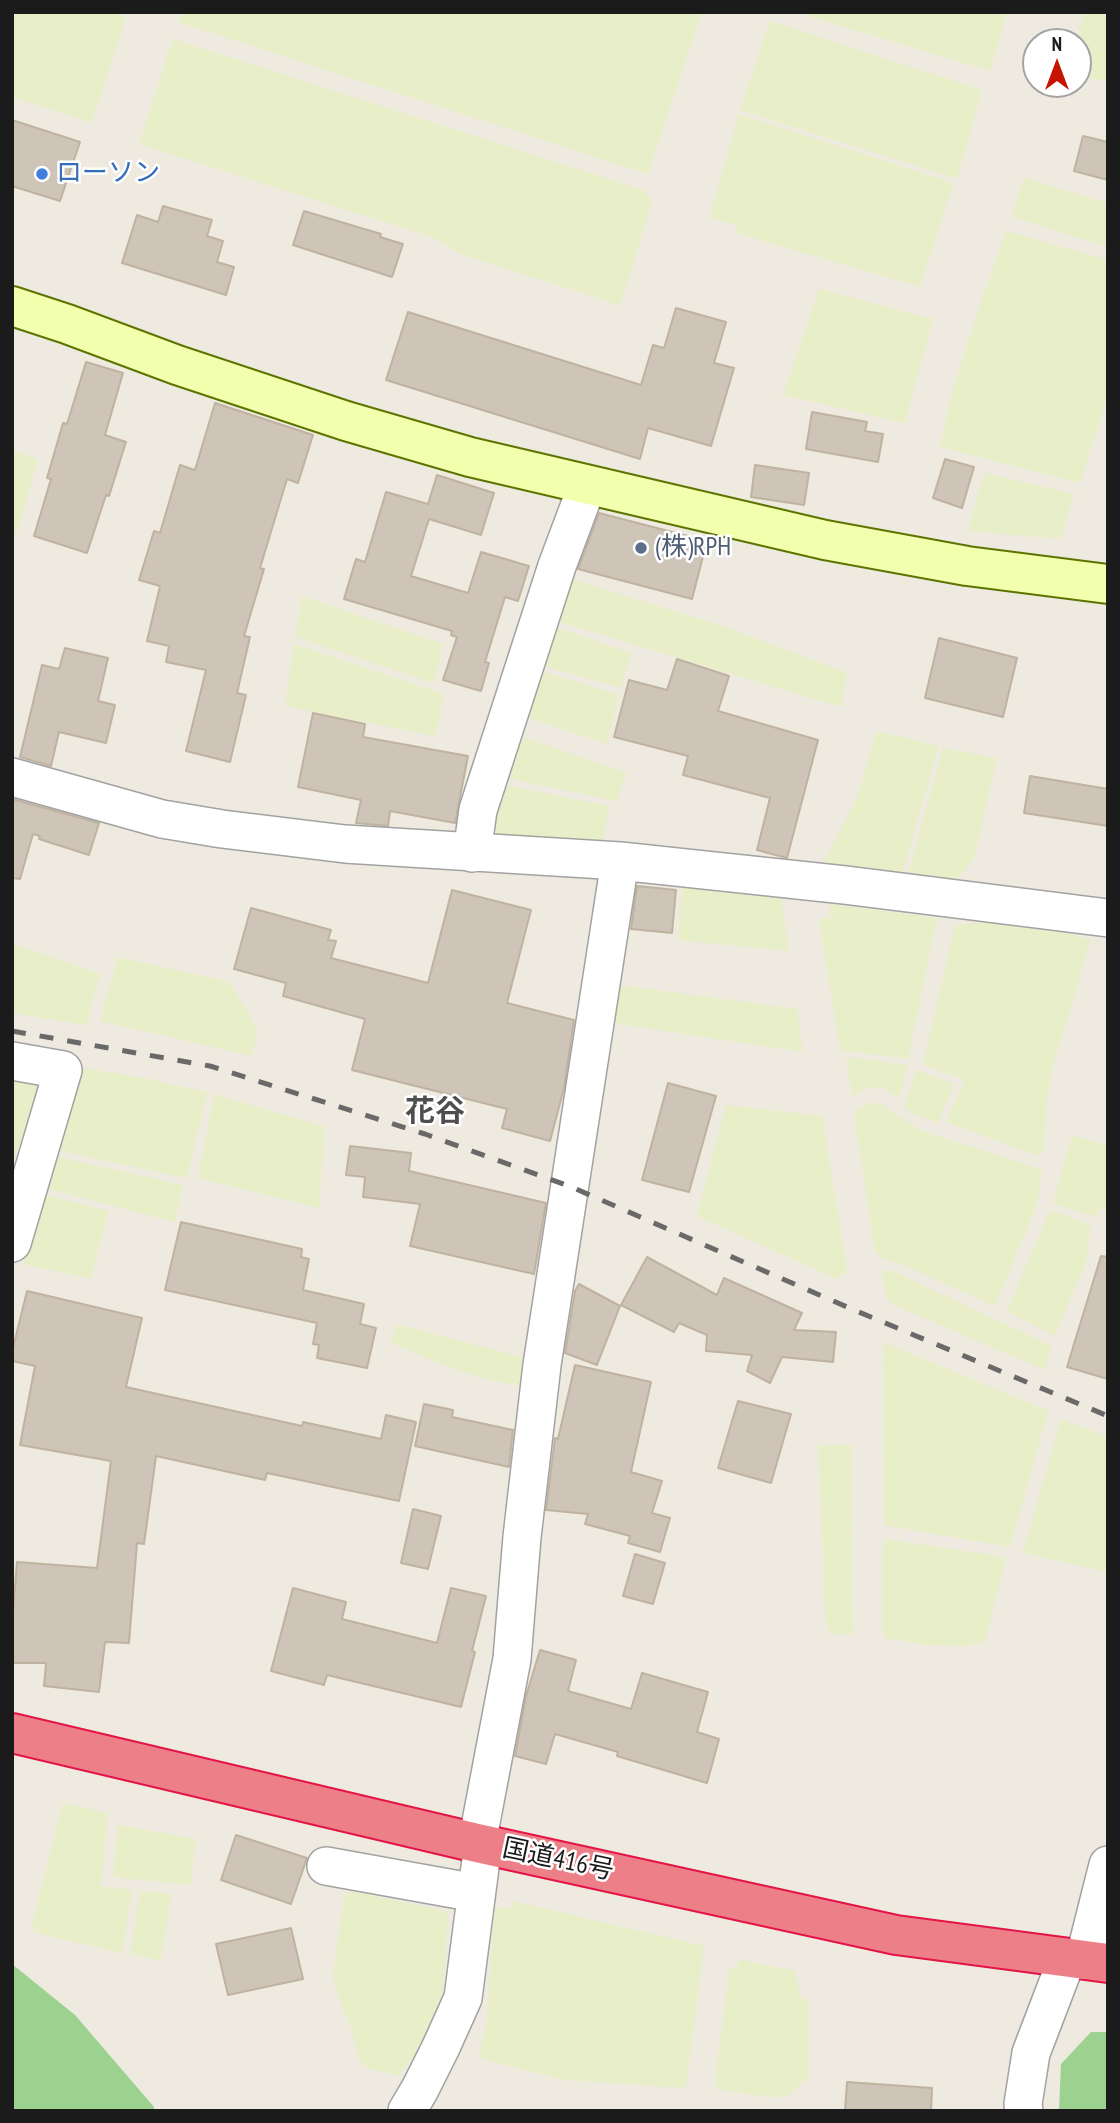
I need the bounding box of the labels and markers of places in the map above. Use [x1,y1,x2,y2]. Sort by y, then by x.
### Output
place label: ローソン [56,158,160,190]
marker: ローソン [34,166,50,182]
place label: (株)RPH [655,532,731,564]
marker: (株)RPH [633,540,649,556]

